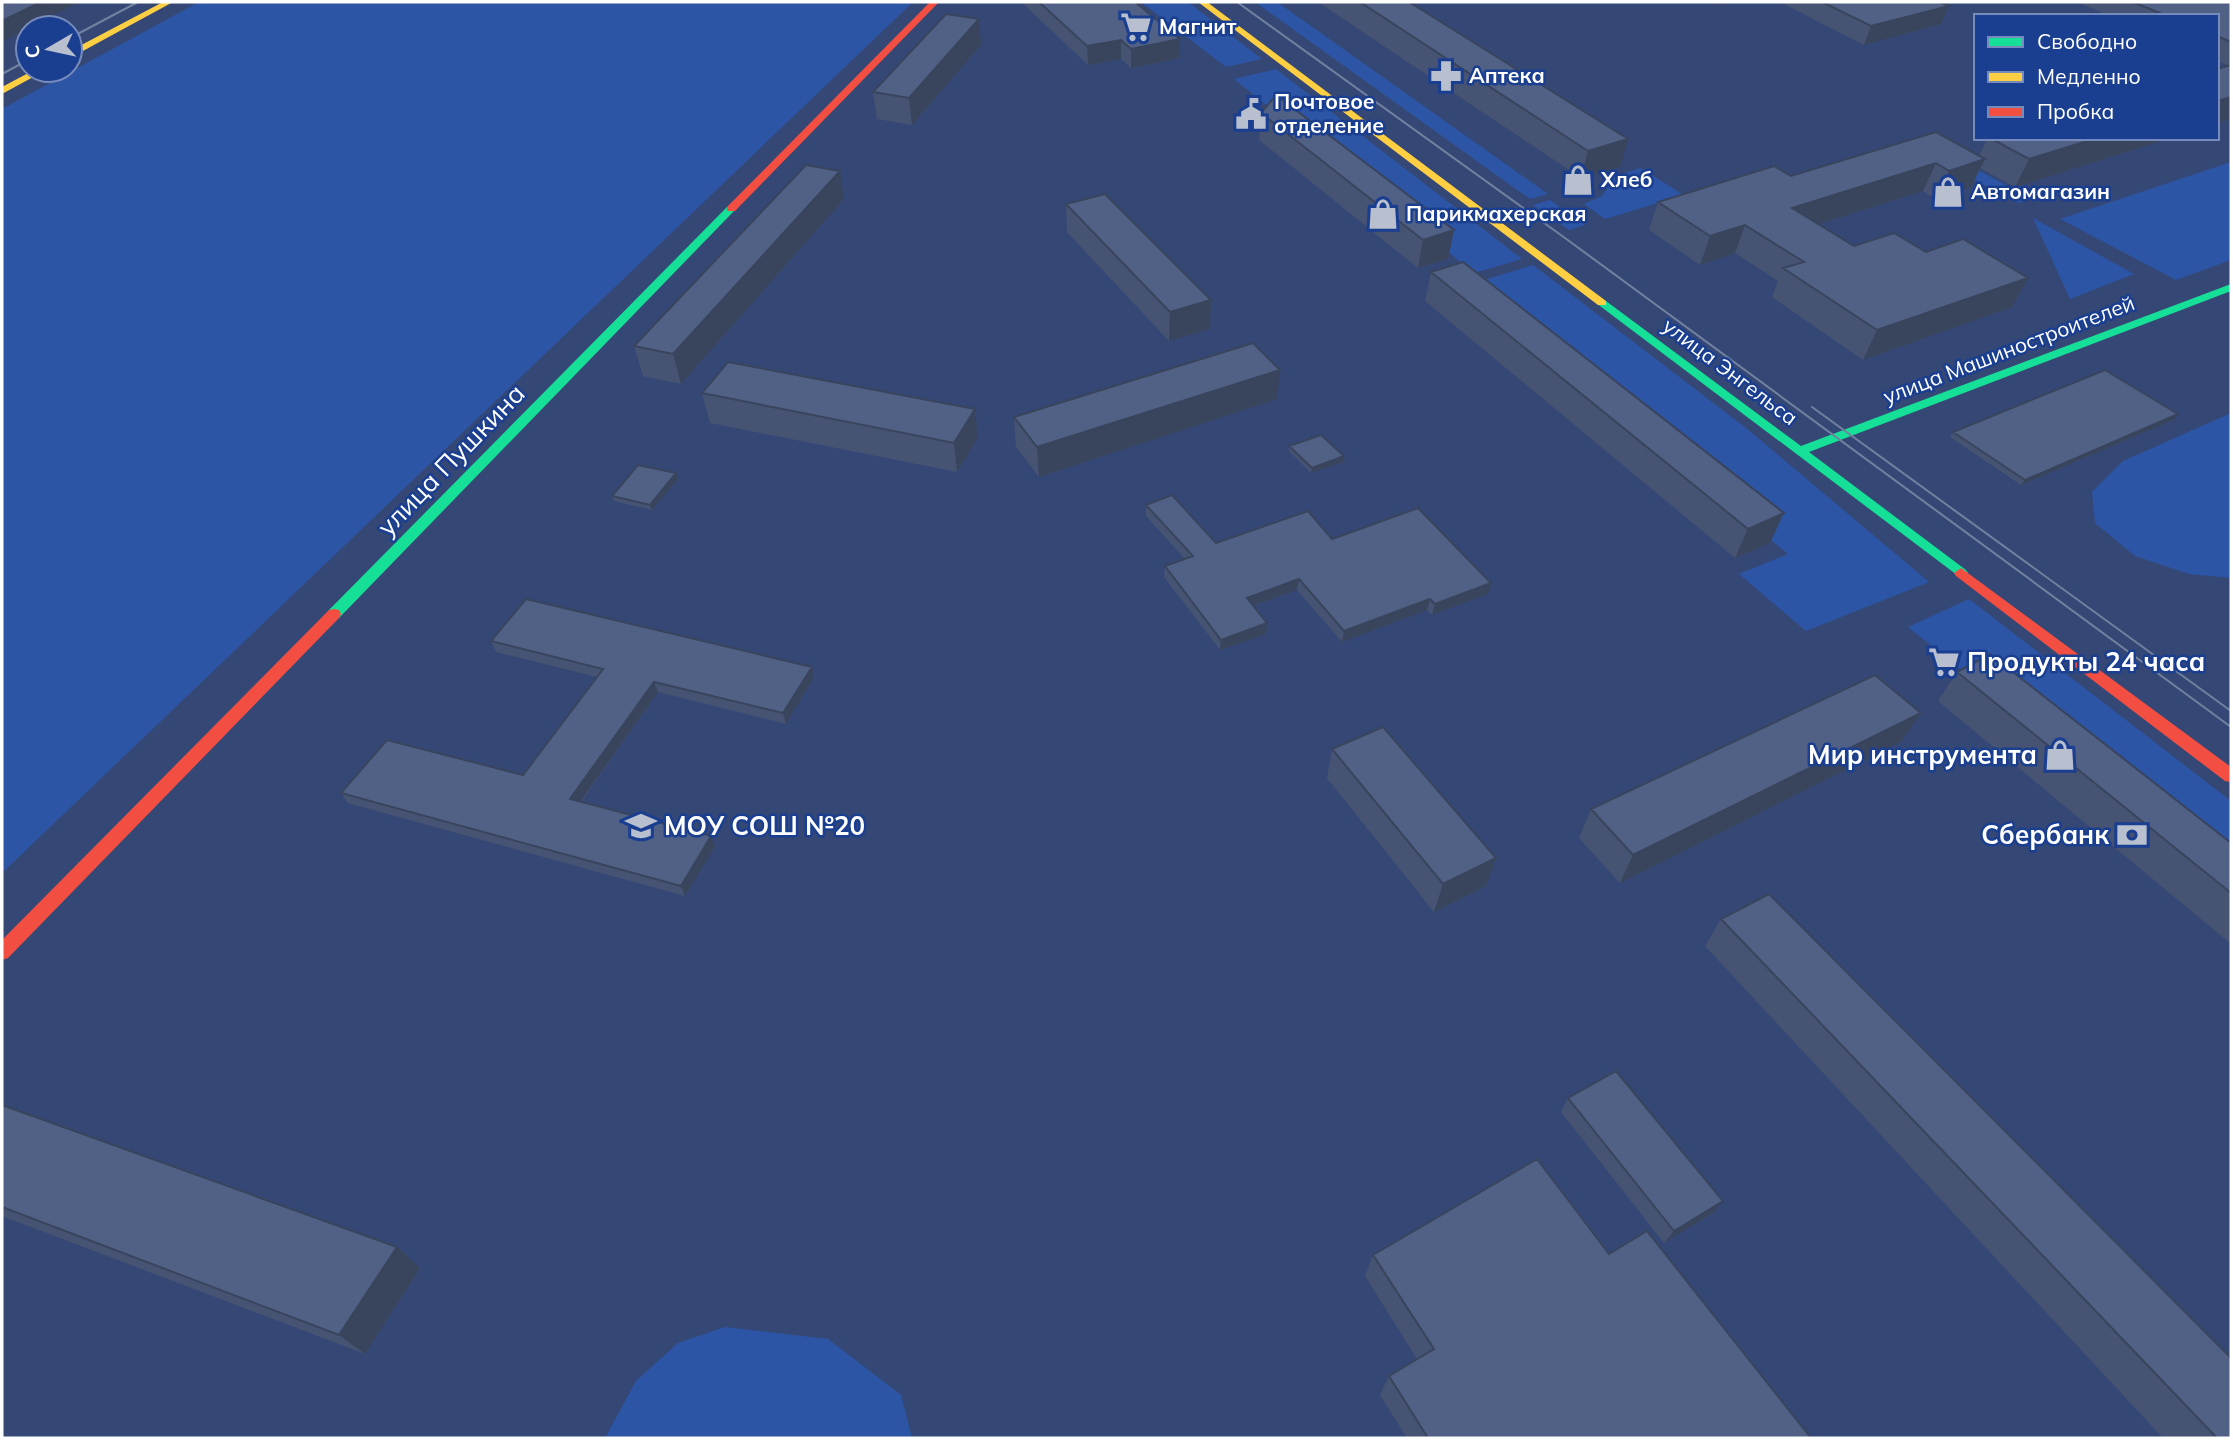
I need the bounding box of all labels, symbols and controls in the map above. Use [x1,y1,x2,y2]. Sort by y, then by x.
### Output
supermarket icon: Магнит [1119,10,1153,44]
place label: Магнит [1159,13,1237,39]
north arrow [14,14,84,84]
legend [1974,14,2219,140]
text: Свободно [2037,28,2137,54]
text: С [19,43,45,60]
pharmacy icon: Аптека [1429,59,1463,93]
place label: Аптека [1469,62,1545,88]
text: Медленно [2037,63,2141,89]
place label: Почтовое отделение [1274,88,1384,138]
public building icon: Почтовое отделение [1234,97,1268,131]
text: Пробка [2037,98,2114,124]
shop icon: Хлеб [1561,163,1595,197]
place label: Хлеб [1600,166,1652,192]
shop icon: Автомагазин [1931,175,1965,209]
place label: Автомагазин [1971,178,2110,204]
shop icon: Парикмахерская [1366,197,1400,231]
place label: Парикмахерская [1406,200,1587,226]
street label: улица Машиностроителей [1879,289,2138,409]
street label: улица Энгельса [1658,312,1803,430]
street label: улица Пушкина [370,377,531,543]
supermarket icon: Продукты 24 часа [1927,645,1961,679]
place label: Продукты 24 часа [1967,645,2205,678]
place label: Мир инструмента [1808,738,2037,771]
shop icon: Мир инструмента [2043,738,2077,772]
school or university icon: МОУ СОШ №20 [624,809,658,843]
place label: МОУ СОШ №20 [664,809,865,842]
place label: Сбербанк [1981,818,2109,851]
bank icon: Сбербанк [2115,818,2149,852]

